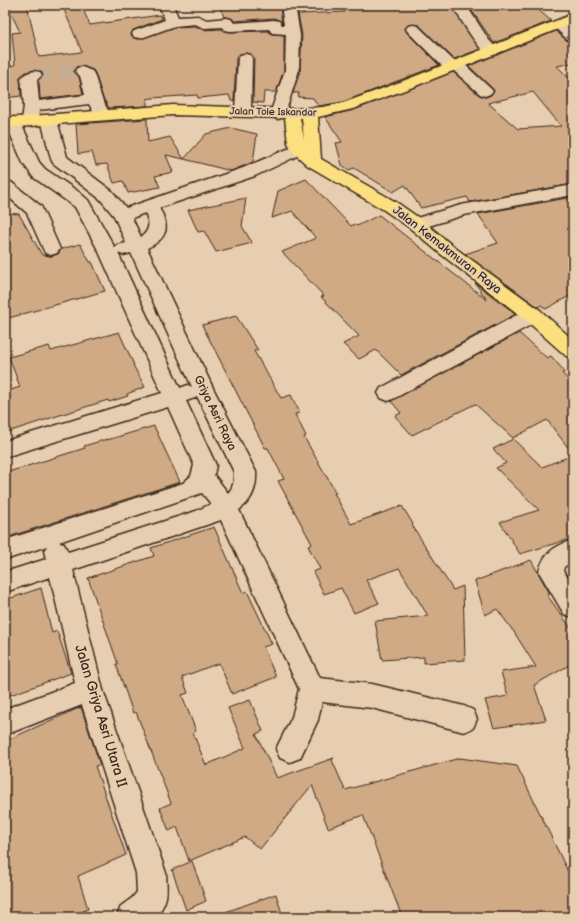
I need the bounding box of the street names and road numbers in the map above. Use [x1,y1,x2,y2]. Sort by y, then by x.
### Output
street label: Jalan Tole Iskandar [229,105,317,119]
street label: Jalan Kemakmuran Raya [390,203,505,297]
street label: Griya Asri Raya [190,373,240,453]
street label: Jalan Griya Asri Utara II [71,643,131,789]

